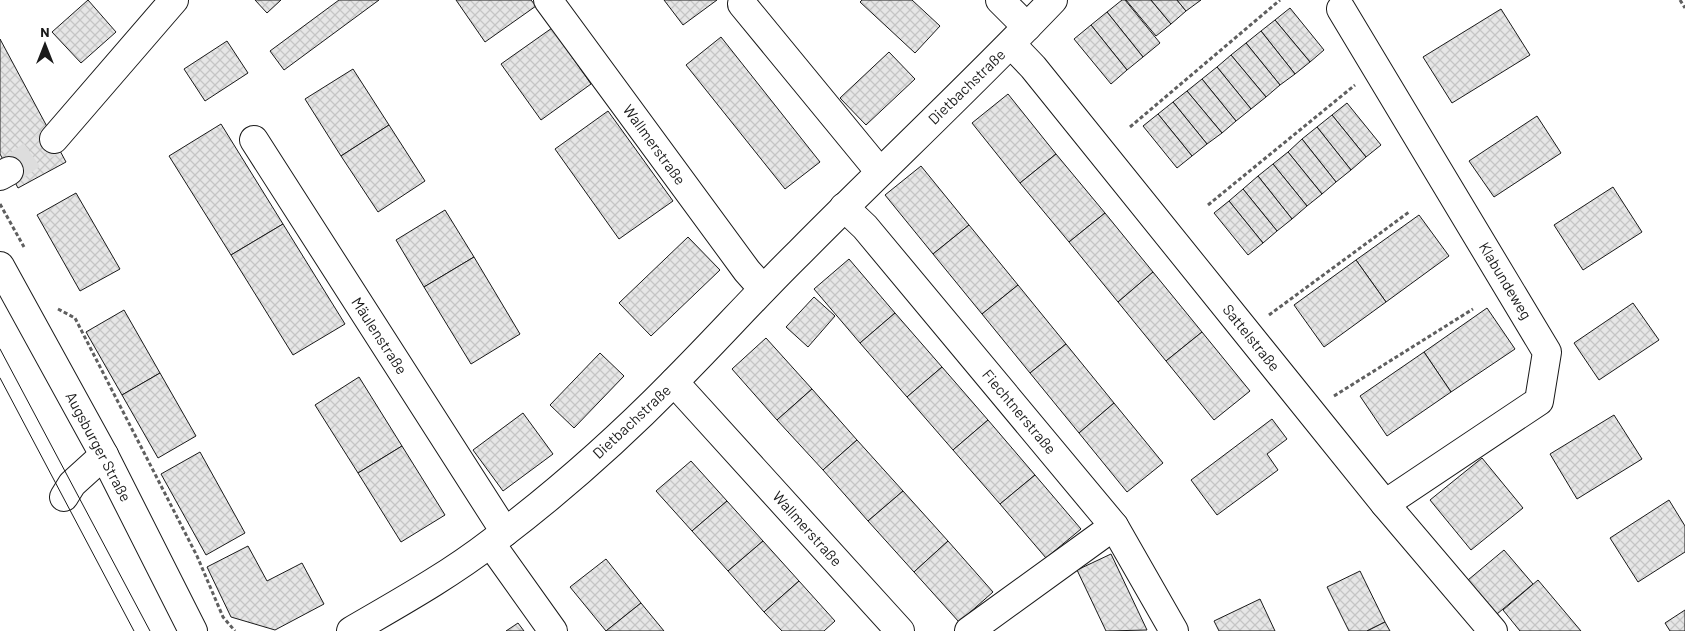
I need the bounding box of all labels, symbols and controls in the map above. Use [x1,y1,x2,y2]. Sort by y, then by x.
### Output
north arrow [20,20,70,70]
text: N [40,23,50,40]
street label: Dietbachstraße [924,45,1009,128]
street label: Wallmerstraße [620,101,690,188]
street label: Klabundeweg [1476,239,1536,322]
street label: Mäulenstraße [348,294,411,377]
street label: Sattelstraße [1219,300,1284,374]
street label: Fiechtnerstraße [979,365,1060,457]
street label: Dietbachstraße [589,380,674,462]
street label: Augsburger Straße [62,388,135,505]
street label: Wallmerstraße [769,487,846,570]

